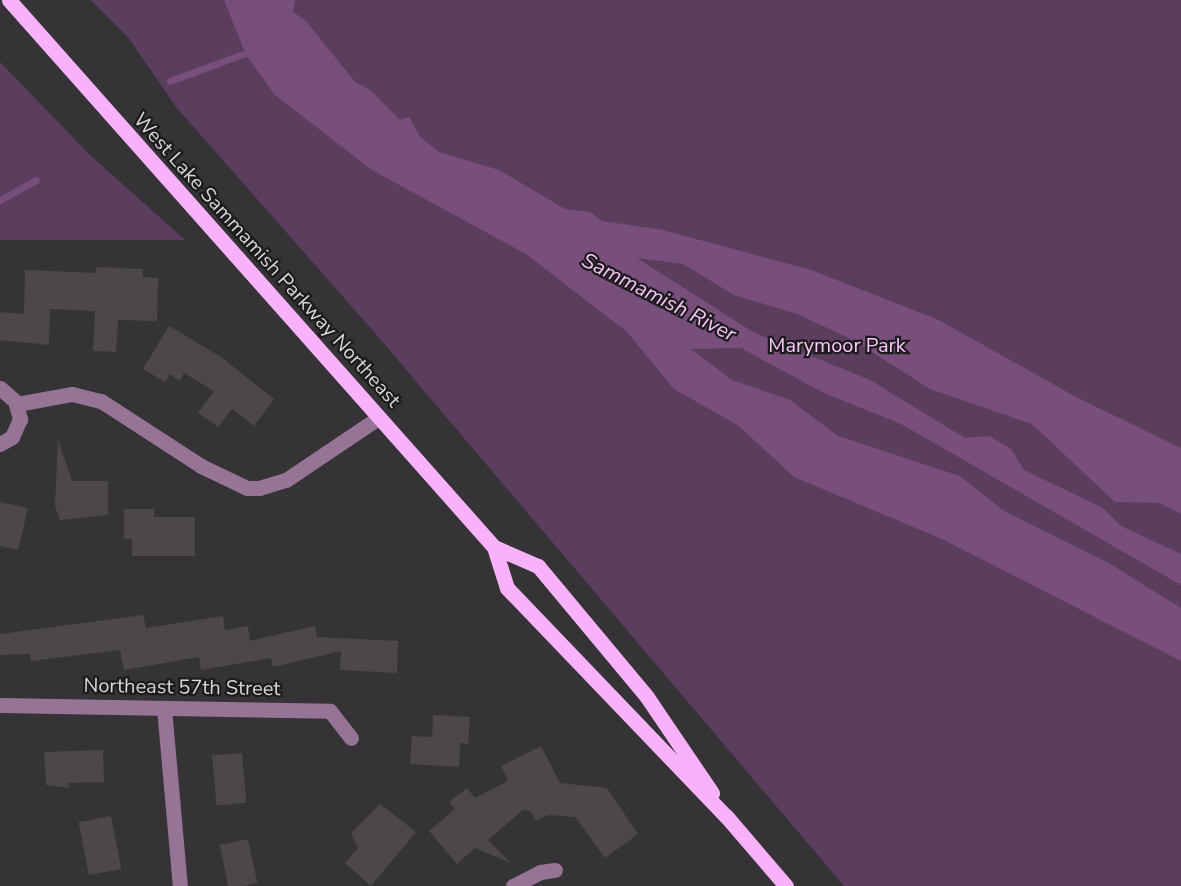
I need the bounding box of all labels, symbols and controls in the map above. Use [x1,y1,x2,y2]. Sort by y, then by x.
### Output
street label: West Lake Sammamish Parkway Northeast [128,108,406,412]
water label: Sammamish River [578,247,740,347]
park label: Marymoor Park [768,333,906,357]
street label: Northeast 57th Street [83,673,281,701]

